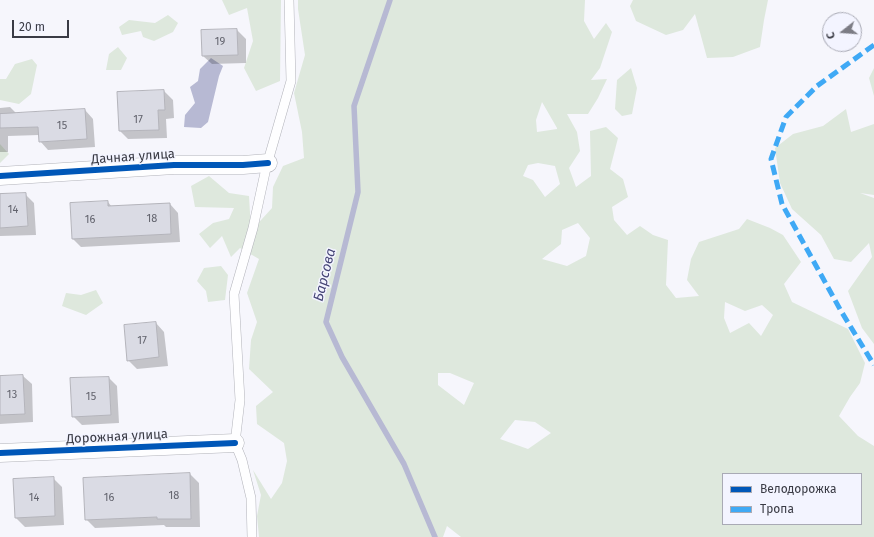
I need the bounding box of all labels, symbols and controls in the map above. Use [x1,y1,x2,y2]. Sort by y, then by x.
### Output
scale bar [14,12,71,38]
north arrow [822,12,862,52]
text: 20 m [19,20,45,34]
text: С [824,30,838,40]
house number: 19 [215,35,225,49]
house number: 17 [133,113,143,127]
house number: 15 [57,119,67,133]
street label: Дачная улица [91,146,175,168]
house number: 14 [8,203,18,217]
house number: 18 [147,212,157,226]
house number: 16 [85,213,95,227]
water label: Барсова [310,247,340,303]
house number: 17 [137,334,147,348]
house number: 13 [7,388,17,402]
house number: 15 [86,390,96,404]
street label: Дорожная улица [66,427,168,447]
legend [722,473,862,525]
text: Велодорожка [760,482,836,496]
house number: 18 [169,489,179,503]
house number: 14 [29,491,39,505]
house number: 16 [104,491,114,505]
text: Тропа [760,502,794,516]

